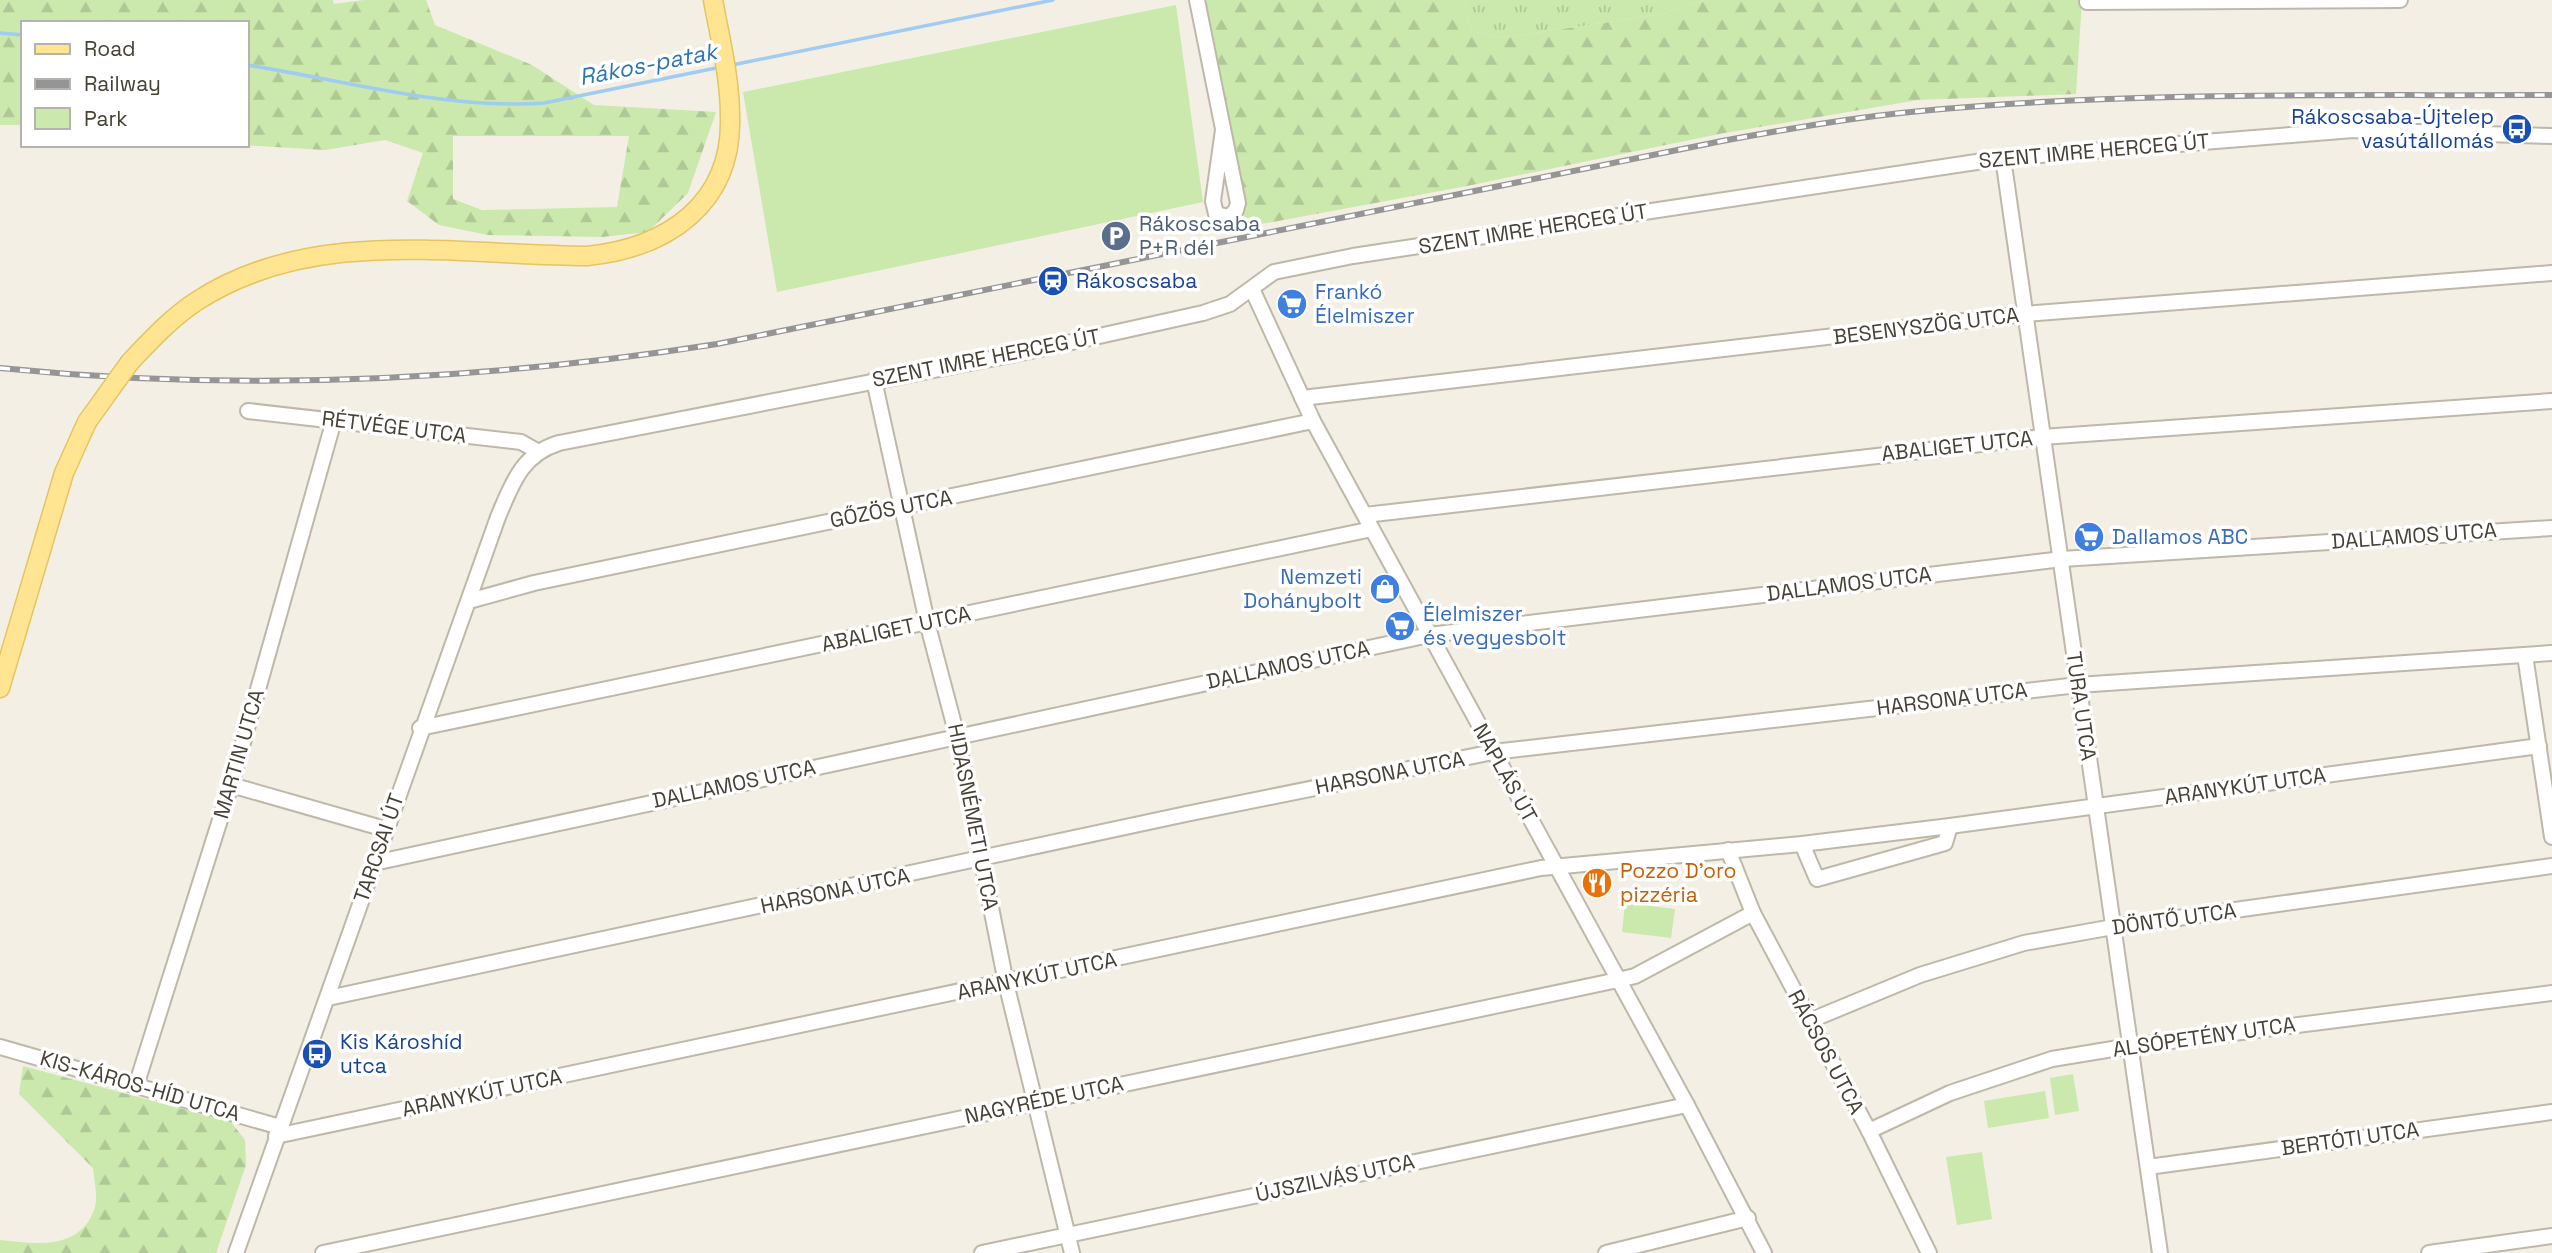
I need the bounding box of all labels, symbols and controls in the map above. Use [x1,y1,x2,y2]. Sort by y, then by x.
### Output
legend [21,21,248,147]
text: Road [84,35,136,62]
water label: Rákos-patak [577,35,722,92]
text: Railway [84,70,161,97]
place label: Rákoscsaba-Újtelep vasútállomás [2291,103,2494,154]
text: Park [84,105,128,132]
bus stop icon: Rákoscsaba-Újtelep vasútállomás [2500,112,2534,146]
street label: SZENT IMRE HERCEG ÚT [1978,127,2210,174]
street label: SZENT IMRE HERCEG ÚT [1417,197,1649,260]
place label: Rákoscsaba P+R dél [1139,210,1260,261]
parking icon: Rákoscsaba P+R dél [1099,219,1133,253]
station icon: Rákoscsaba [1036,264,1070,298]
place label: Rákoscsaba [1076,267,1197,294]
place label: Frankó Élelmiszer [1315,278,1415,329]
supermarket icon: Frankó Élelmiszer [1275,287,1309,321]
street label: BESENYSZÖG UTCA [1832,301,2020,350]
street label: SZENT IMRE HERCEG ÚT [870,322,1102,393]
street label: RÉTVÉGE UTCA [320,404,468,449]
street label: ABALIGET UTCA [1880,424,2034,467]
street label: GŐZÖS UTCA [827,483,954,534]
street label: DALLAMOS UTCA [2330,516,2498,555]
supermarket icon: Dallamos ABC [2072,520,2106,554]
place label: Dallamos ABC [2112,523,2248,550]
street label: DALLAMOS UTCA [1765,560,1933,607]
place label: Nemzeti Dohánybolt [1243,563,1362,614]
shop icon: Nemzeti Dohánybolt [1368,572,1402,606]
street label: ABALIGET UTCA [819,600,973,658]
place label: Élelmiszer és vegyesbolt [1423,600,1566,651]
supermarket icon: Élelmiszer és vegyesbolt [1383,609,1417,643]
street label: DALLAMOS UTCA [1204,634,1372,695]
street label: TURA UTCA [2060,649,2103,762]
street label: HARSONA UTCA [1875,676,2029,721]
street label: MARTIN UTCA [207,686,270,822]
street label: NAPLÁS ÚT [1467,719,1544,827]
street label: HIDASNÉMETI UTCA [942,721,1005,913]
street label: HARSONA UTCA [1313,745,1467,800]
street label: DALLAMOS UTCA [650,753,818,814]
street label: ARANYKÚT UTCA [2162,761,2327,810]
street label: TARCSAI ÚT [347,790,410,906]
place label: Pozzo D'oro pizzéria [1620,857,1737,908]
street label: HARSONA UTCA [758,862,912,919]
restaurant icon: Pozzo D'oro pizzéria [1580,866,1614,900]
street label: DÖNTŐ UTCA [2110,896,2238,941]
street label: ARANYKÚT UTCA [955,945,1119,1006]
street label: RÁCSOS UTCA [1782,985,1871,1119]
street label: ALSÓPETÉNY UTCA [2111,1010,2297,1063]
place label: Kis Károshíd utca [340,1028,462,1079]
bus stop icon: Kis Károshíd utca [300,1037,334,1071]
street label: KIS-KÁROS-HÍD UTCA [37,1044,243,1127]
street label: ARANYKÚT UTCA [400,1062,564,1123]
street label: NAGYRÉDE UTCA [962,1070,1126,1130]
street label: BERTÓTI UTCA [2279,1115,2421,1162]
street label: ÚJSZILVÁS UTCA [1253,1147,1417,1208]

